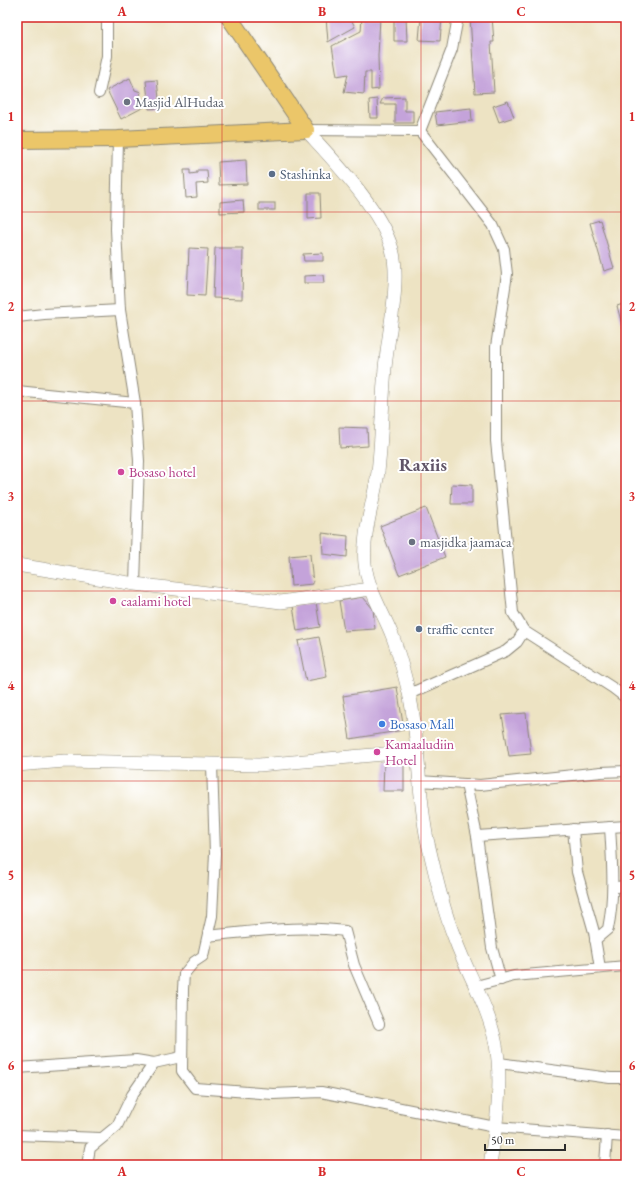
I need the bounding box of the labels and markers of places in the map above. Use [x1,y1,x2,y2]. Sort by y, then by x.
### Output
place label: Masjid AlHudaa [135,93,224,111]
marker: Masjid AlHudaa [122,97,132,107]
place label: Stashinka [280,165,332,183]
marker: Stashinka [267,169,277,179]
place label: Bosaso hotel [129,463,197,481]
marker: Bosaso hotel [116,467,126,477]
place label: masjidka jaamaca [420,533,512,551]
marker: masjidka jaamaca [407,537,417,547]
place label: caalami hotel [121,592,192,610]
marker: caalami hotel [108,596,118,606]
place label: traffic center [427,620,494,638]
marker: traffic center [414,624,424,634]
place label: Bosaso Mall [390,715,455,733]
marker: Bosaso Mall [377,719,387,729]
place label: Kamaaludiin Hotel [385,735,455,769]
marker: Kamaaludiin Hotel [372,747,382,757]

